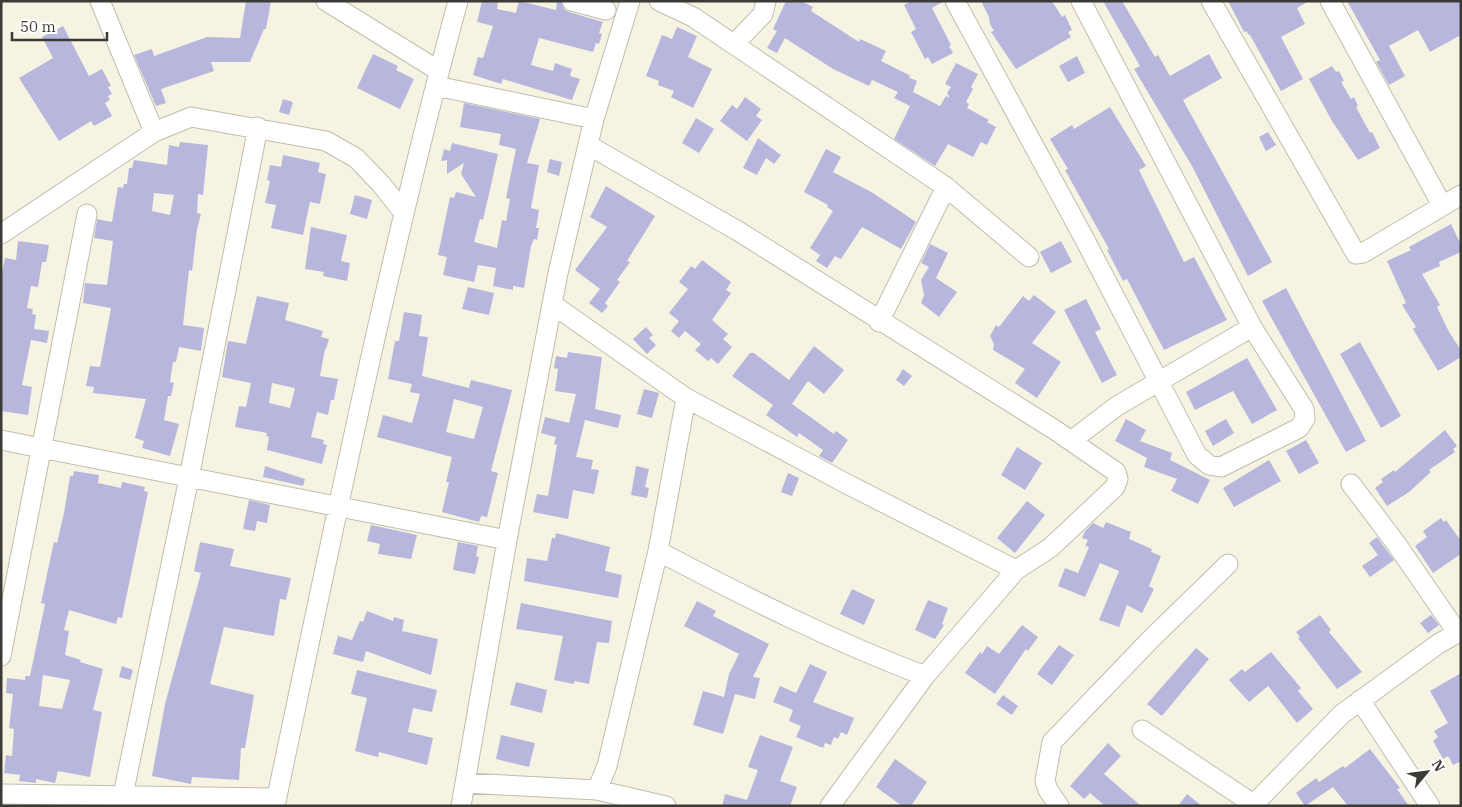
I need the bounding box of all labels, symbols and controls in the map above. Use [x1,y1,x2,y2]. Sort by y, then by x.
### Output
scale bar [12,10,108,42]
text: 50 m [20,17,56,36]
north arrow [1402,747,1452,797]
text: N [1428,756,1449,775]

